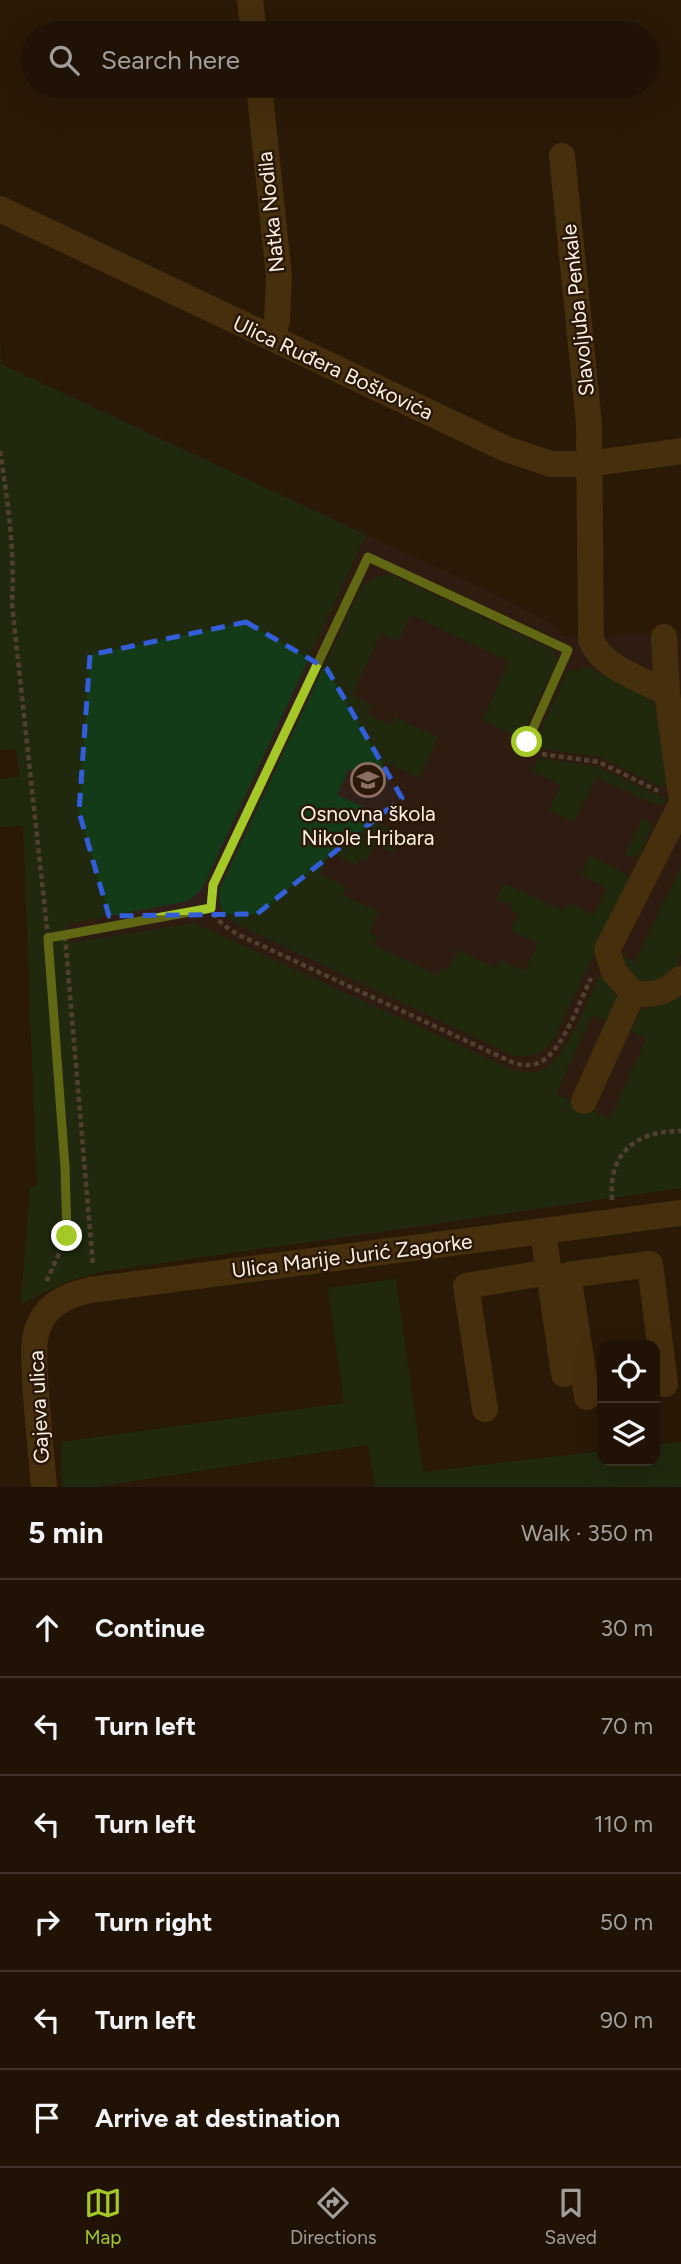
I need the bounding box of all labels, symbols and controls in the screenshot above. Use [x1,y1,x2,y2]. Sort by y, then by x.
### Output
search box [21,21,660,98]
icon: search [45,41,83,79]
text: Search here [101,44,240,76]
street label: Natka Nodila [252,150,289,274]
street label: Slavoljuba Penkale [556,223,599,397]
street label: Ulica Ruđera Boškovića [229,310,437,425]
route start [511,726,542,757]
school or university icon: Osnovna škola Nikole Hribara [349,761,387,799]
place label: Osnovna škola Nikole Hribara [300,801,436,850]
route end [51,1220,82,1251]
street label: Ulica Marije Jurić Zagorke [230,1228,474,1283]
map controls [597,1340,660,1466]
button: locate [597,1340,660,1403]
street label: Gajeva ulica [23,1350,54,1464]
button: layers [597,1403,660,1466]
text: 5 min [28,1514,104,1551]
text: Walk · 350 m [521,1519,653,1547]
icon: ahead [28,1609,66,1647]
text: Continue [95,1612,205,1644]
text: 30 m [600,1614,653,1642]
icon: left [28,1707,66,1745]
text: Turn left [95,1710,196,1742]
text: 70 m [601,1712,653,1740]
icon: left [28,1805,66,1843]
text: Turn left [95,1808,196,1840]
text: 110 m [594,1810,653,1838]
icon: right [28,1903,66,1941]
text: Turn right [95,1906,212,1938]
text: 50 m [600,1908,653,1936]
icon: left [28,2001,66,2039]
text: Turn left [95,2004,196,2036]
text: 90 m [600,2006,653,2034]
icon: arrive [28,2099,66,2137]
text: Arrive at destination [95,2102,340,2134]
tab: Map [84,2184,122,2249]
tab: Directions [290,2184,377,2249]
tab: Saved [545,2184,597,2249]

